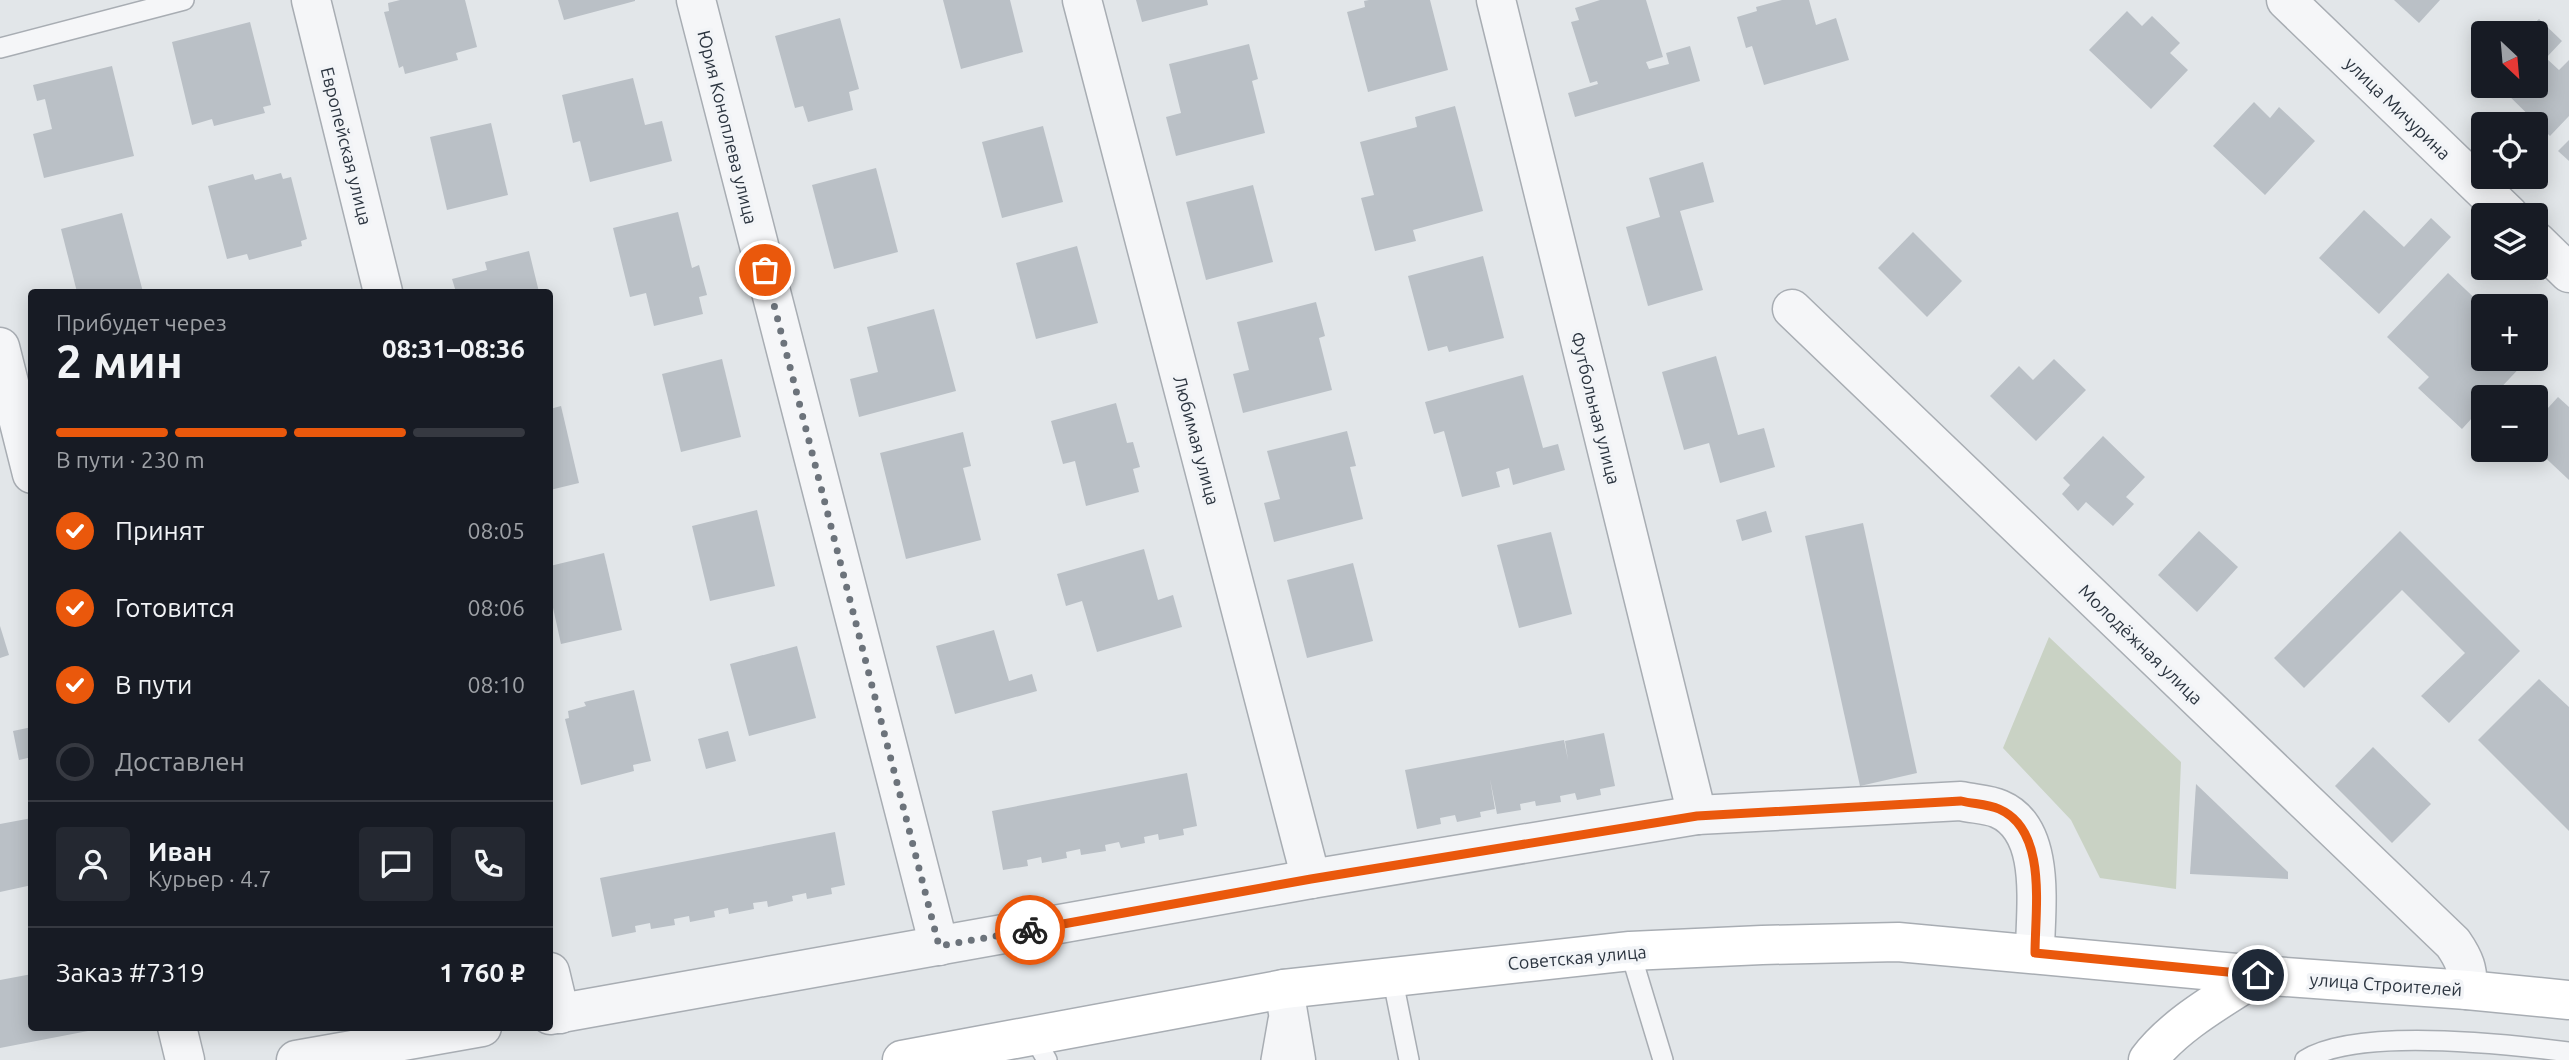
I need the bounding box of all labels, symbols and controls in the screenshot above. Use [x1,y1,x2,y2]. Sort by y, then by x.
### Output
north arrow [2471,21,2548,98]
map controls [2471,21,2548,462]
street label: Юрия Коноплева улица [694,28,762,226]
street label: улица Мичурина [2341,53,2455,163]
street label: Европейская улица [318,65,376,227]
button: locate [2471,112,2548,189]
button: layers [2471,203,2548,280]
pin [735,240,795,300]
icon: bag [746,251,784,289]
button: + [2471,294,2548,371]
text: Прибудет через [56,310,227,335]
street label: Футбольная улица [1567,330,1625,486]
text: 08:31–08:36 [382,334,525,363]
text: 2 мин [56,335,183,387]
street label: Любимая улица [1170,373,1224,507]
button: − [2471,385,2548,462]
text: В пути · 230 m [56,447,205,472]
icon: check [56,512,94,550]
text: Принят [115,516,204,545]
text: 08:05 [467,518,525,543]
street label: Молодёжная улица [2075,580,2207,708]
icon: check [56,589,94,627]
text: Готовится [115,593,235,622]
text: 08:06 [467,595,525,620]
icon: check [56,666,94,704]
text: В пути [115,670,192,699]
text: 08:10 [467,672,525,697]
text: Доставлен [115,747,245,776]
button: person [56,827,130,901]
button: chat [359,827,433,901]
button: phone [451,827,525,901]
text: Иван [148,837,212,866]
text: Курьер · 4.7 [148,866,272,891]
courier [995,895,1065,965]
icon: bike [1011,911,1049,949]
street label: Советская улица [1507,941,1647,973]
pin [2228,945,2288,1005]
icon: home [2239,956,2277,994]
text: Заказ #7319 [56,958,205,987]
text: 1 760 ₽ [439,958,525,987]
street label: улица Строителей [2309,969,2463,999]

